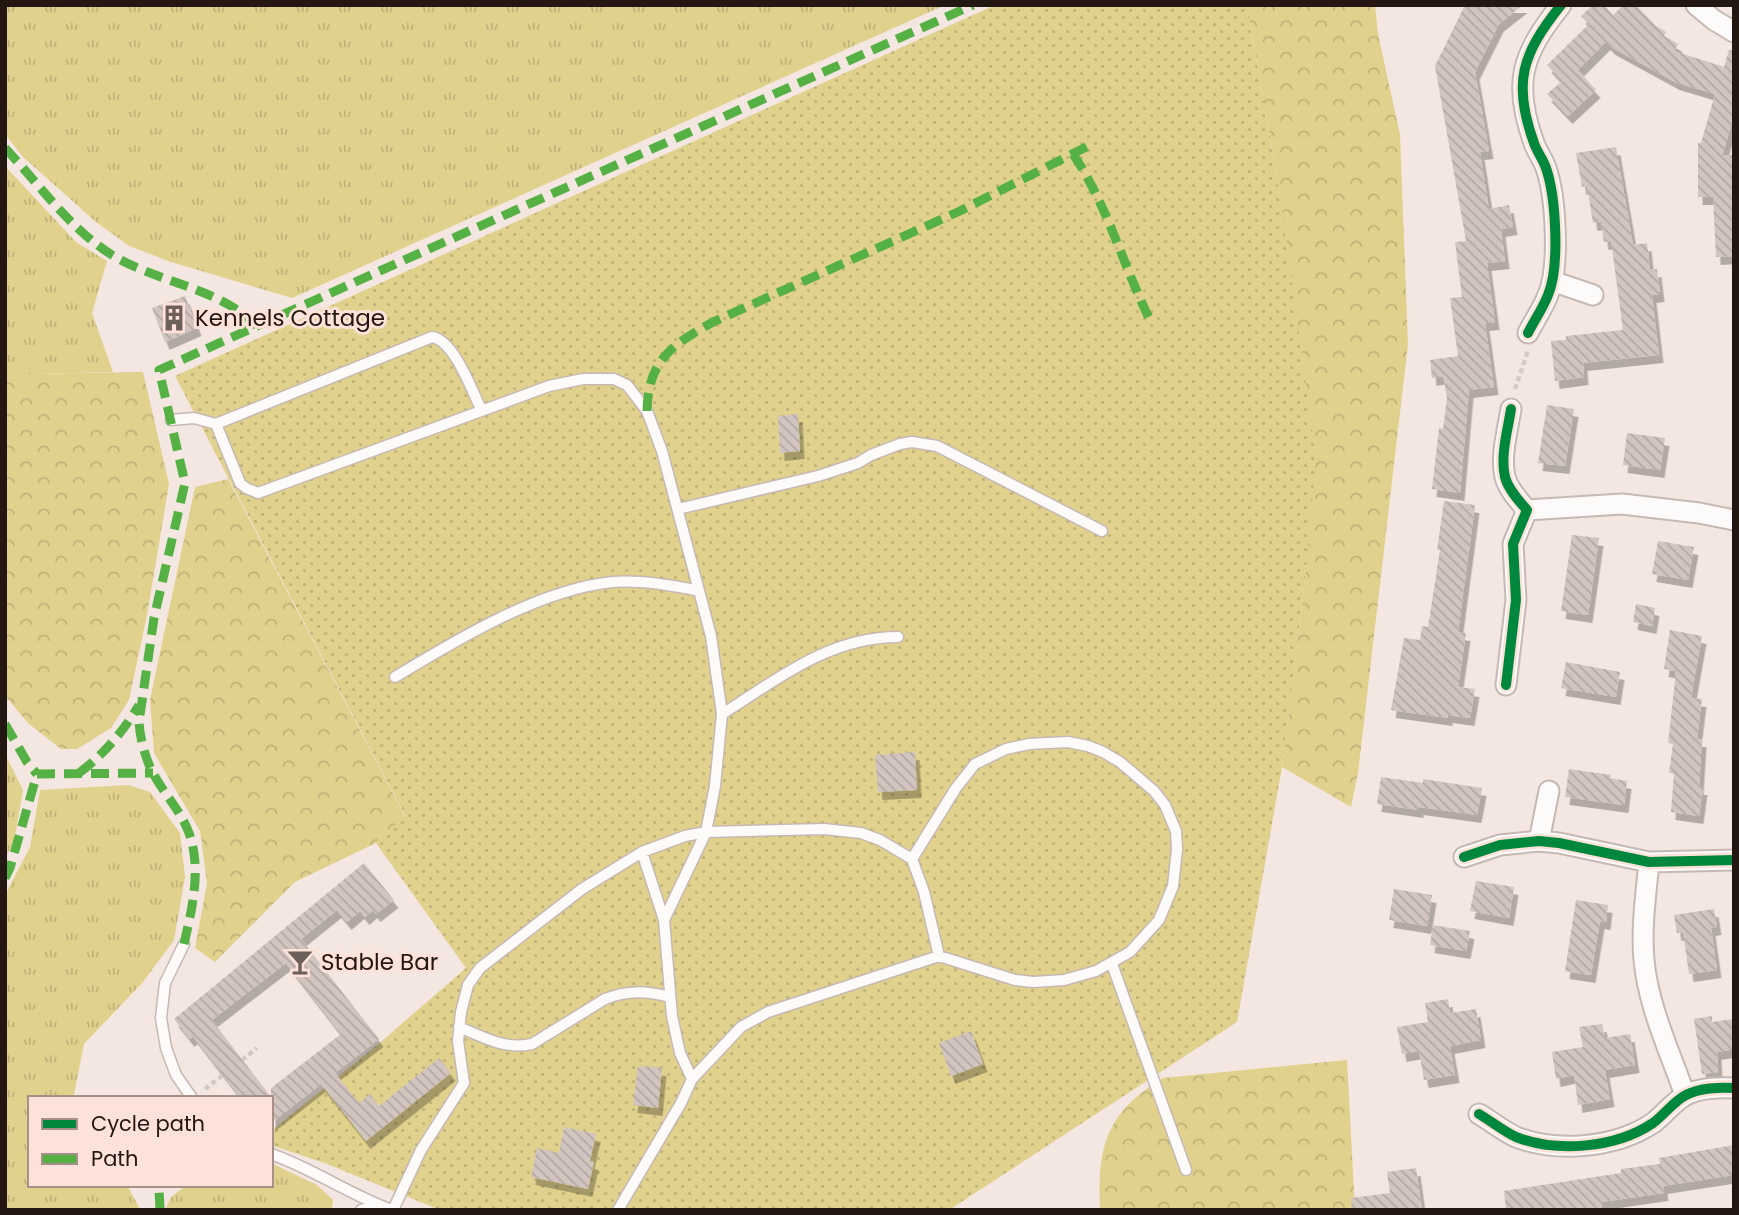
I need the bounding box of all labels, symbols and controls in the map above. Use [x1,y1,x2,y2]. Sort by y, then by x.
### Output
place label: Kennels Cottage [195,302,385,334]
building icon: Kennels Cottage [159,303,189,333]
place label: Stable Bar [321,946,438,978]
bar icon: Stable Bar [285,947,315,977]
legend [28,1096,273,1187]
text: Cycle path [91,1109,205,1138]
text: Path [91,1144,138,1173]

